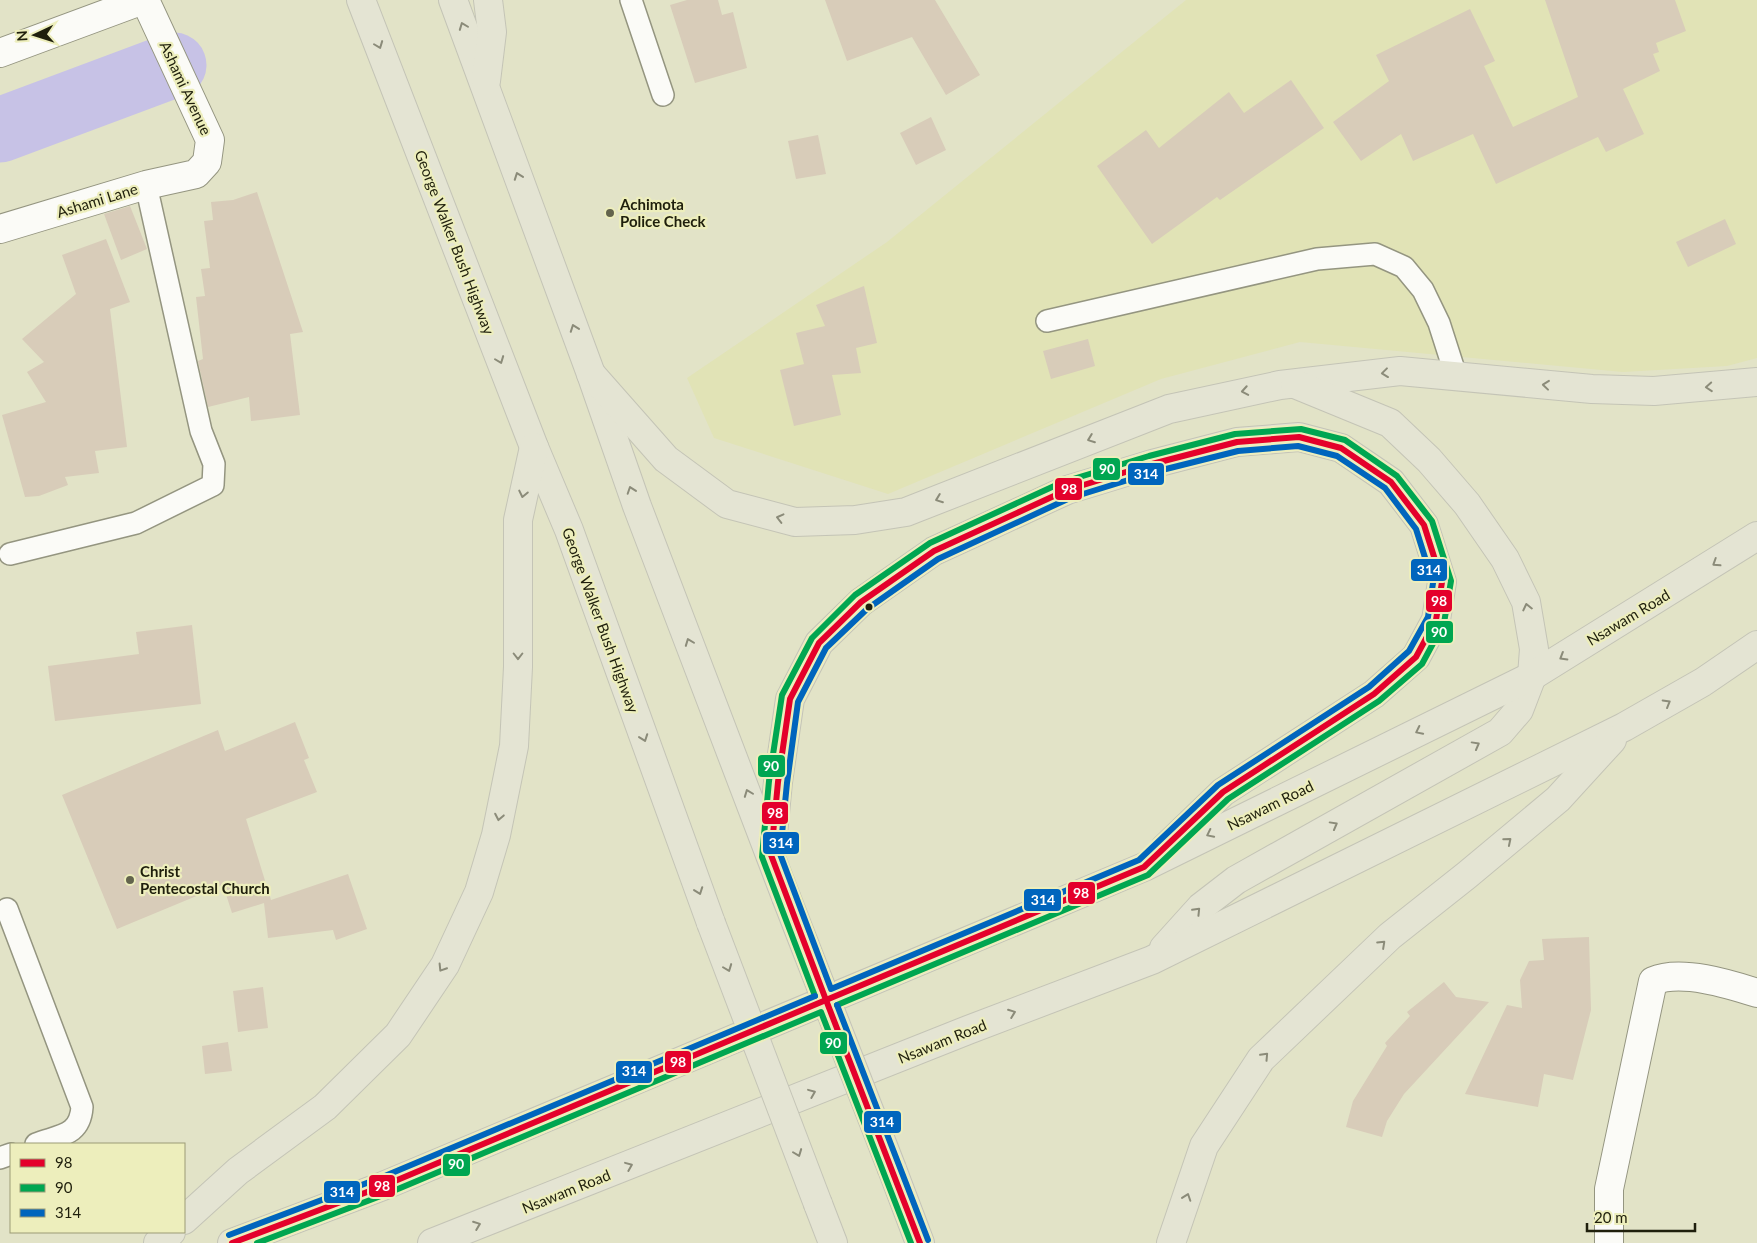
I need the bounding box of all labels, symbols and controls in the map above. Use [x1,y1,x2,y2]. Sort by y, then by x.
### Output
north arrow [10,10,60,60]
one-way arrow [459,22,469,31]
text: N [13,30,30,42]
street label: Ashami Avenue [156,38,216,138]
one-way arrow [373,41,383,49]
street label: George Walker Bush Highway [411,147,499,337]
one-way arrow [514,172,524,181]
street label: Ashami Lane [54,179,140,221]
place label: Achimota Police Check [619,195,706,230]
marker: Achimota Police Check [604,207,616,219]
one-way arrow [570,325,580,333]
one-way arrow [494,355,504,364]
one-way arrow [1380,367,1389,377]
one-way arrow [1542,379,1550,390]
one-way arrow [1704,381,1712,392]
one-way arrow [1241,386,1250,396]
one-way arrow [1087,434,1095,444]
line badge: 90 [1092,457,1121,481]
text: 90 [1099,460,1115,477]
line badge: 314 [1127,462,1165,486]
text: 314 [1134,465,1158,482]
line badge: 98 [1054,477,1083,501]
text: 98 [1061,480,1077,497]
one-way arrow [627,486,637,495]
one-way arrow [519,490,529,499]
one-way arrow [935,492,944,503]
one-way arrow [776,513,785,524]
street label: George Walker Bush Highway [559,525,643,715]
one-way arrow [1713,556,1722,566]
line badge: 314 [1410,558,1448,582]
text: 314 [1417,561,1441,578]
street label: Nsawam Road [1583,585,1673,649]
line badge: 98 [1425,589,1453,613]
text: 98 [1431,592,1447,609]
unlabelled marker [864,602,874,612]
one-way arrow [1522,604,1532,612]
line badge: 90 [1425,620,1454,644]
text: 90 [1431,623,1447,640]
one-way arrow [685,638,695,647]
one-way arrow [1559,650,1568,660]
one-way arrow [513,653,523,661]
one-way arrow [1661,699,1670,709]
one-way arrow [1415,725,1424,735]
one-way arrow [638,733,648,742]
one-way arrow [1471,742,1480,752]
line badge: 90 [757,754,786,778]
text: 90 [763,757,779,774]
street label: Nsawam Road [1224,776,1316,834]
one-way arrow [743,790,753,798]
line badge: 98 [761,801,789,825]
text: 98 [767,804,783,821]
one-way arrow [495,813,505,822]
one-way arrow [1329,821,1338,831]
one-way arrow [1206,828,1215,838]
line badge: 314 [762,831,800,855]
text: 314 [769,834,793,851]
one-way arrow [1502,838,1511,846]
place label: Christ Pentecostal Church [140,862,270,897]
marker: Christ Pentecostal Church [124,874,136,886]
line badge: 98 [1067,881,1096,905]
text: 98 [1073,884,1089,901]
one-way arrow [693,886,703,894]
line badge: 314 [1023,888,1062,912]
text: 314 [1031,891,1055,908]
one-way arrow [1191,908,1200,917]
one-way arrow [1377,941,1386,950]
one-way arrow [438,963,448,972]
one-way arrow [722,964,732,972]
one-way arrow [1007,1009,1016,1020]
street label: Nsawam Road [895,1015,989,1067]
line badge: 90 [819,1031,848,1055]
text: 90 [825,1034,841,1051]
line badge: 98 [664,1050,692,1074]
text: 98 [670,1053,686,1070]
one-way arrow [1259,1053,1268,1062]
line badge: 314 [615,1060,653,1084]
text: 314 [622,1062,646,1079]
one-way arrow [807,1088,816,1099]
line badge: 314 [863,1110,902,1134]
text: 314 [870,1113,894,1130]
legend [10,1143,185,1233]
one-way arrow [792,1148,802,1157]
text: 98 [55,1153,72,1171]
line badge: 90 [442,1153,471,1177]
text: 90 [448,1155,464,1172]
one-way arrow [624,1162,633,1172]
street label: Nsawam Road [519,1165,613,1217]
line badge: 98 [368,1174,396,1198]
text: 98 [374,1177,390,1194]
text: 90 [55,1178,73,1196]
line badge: 314 [323,1180,361,1204]
text: 314 [330,1183,354,1200]
one-way arrow [1181,1193,1191,1202]
scale bar [1587,1200,1694,1232]
text: 314 [55,1203,81,1221]
text: 20 m [1594,1208,1628,1226]
one-way arrow [473,1221,481,1231]

